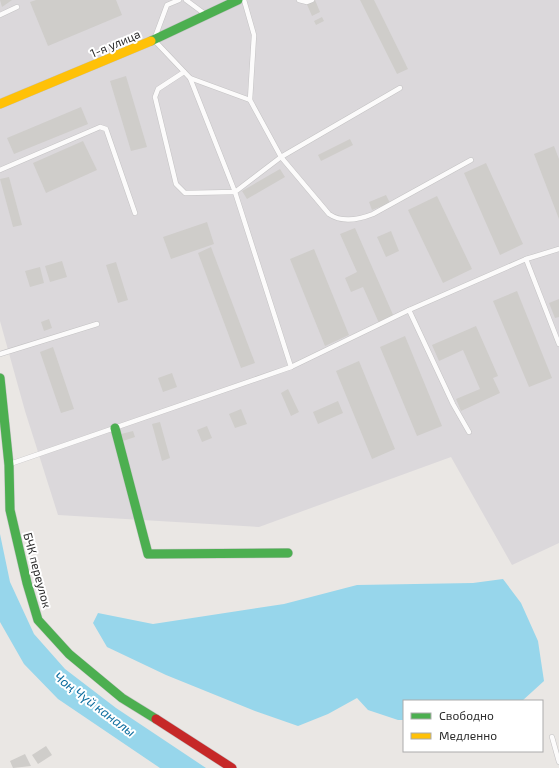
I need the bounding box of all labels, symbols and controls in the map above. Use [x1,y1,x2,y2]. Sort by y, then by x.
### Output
street label: 1-я улица [88,26,142,61]
street label: БЧК переулок [20,531,55,610]
water label: Чоң Чүй каналы [51,668,139,740]
legend [403,700,543,752]
text: Свободно [439,708,494,722]
text: Медленно [439,728,497,742]

